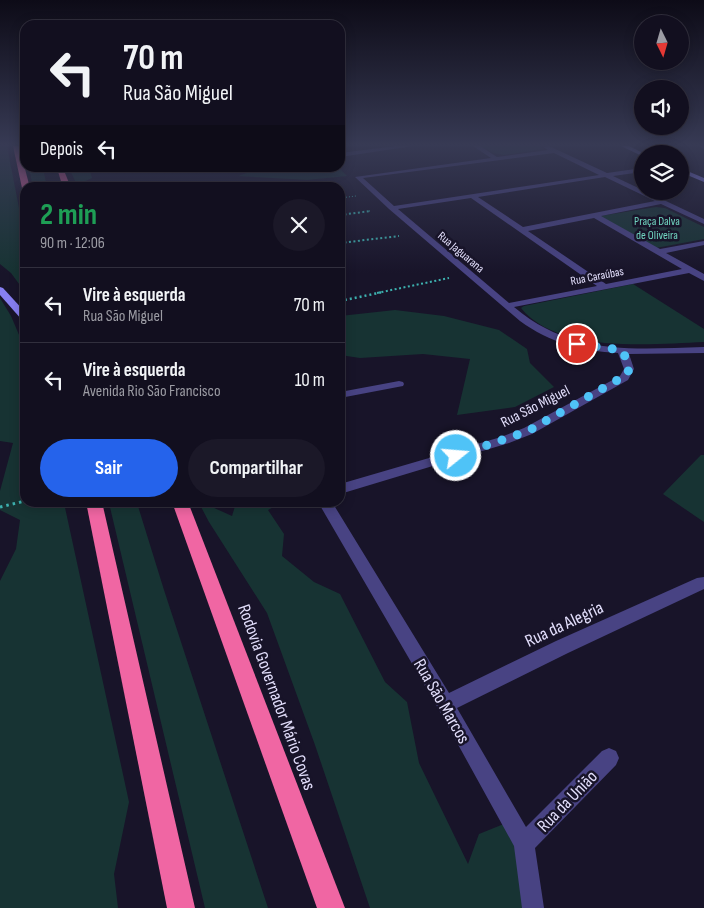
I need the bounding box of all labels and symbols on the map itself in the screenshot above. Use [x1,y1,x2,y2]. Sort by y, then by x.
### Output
north arrow [634,15,689,70]
park label: Praça Dalva de Oliveira [634,214,680,243]
street label: Rua Jaguarana [434,229,487,276]
street label: Rua Caraúbas [569,264,625,289]
pin [556,323,598,365]
street label: Rua São Miguel [498,381,573,432]
position arrow [429,429,481,481]
street label: Rua da Alegria [522,597,607,652]
street label: Rodovia Governador Mário Covas [233,601,320,793]
street label: Rua São Marcos [409,655,474,747]
street label: Rua da União [533,766,602,836]

